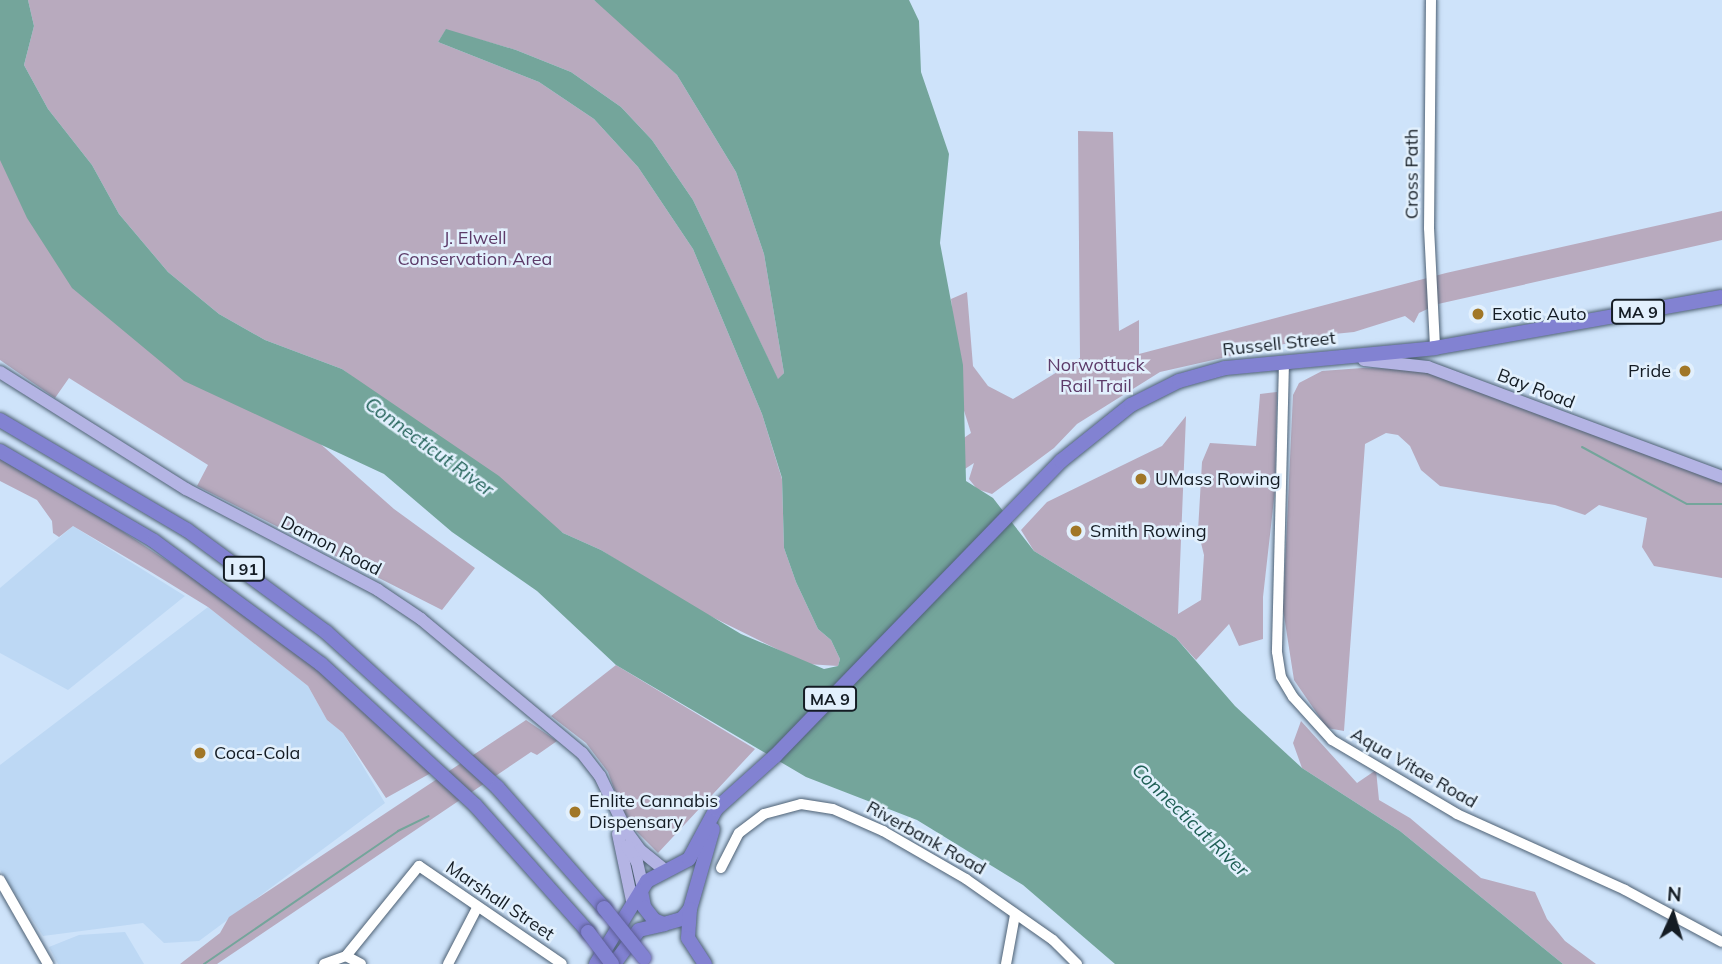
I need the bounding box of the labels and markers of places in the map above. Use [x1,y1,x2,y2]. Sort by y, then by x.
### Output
place label: Exotic Auto [1492,303,1586,325]
marker: Exotic Auto [1470,306,1486,322]
place label: Pride [1628,360,1671,382]
marker: Pride [1677,363,1693,379]
place label: UMass Rowing [1155,468,1281,490]
marker: UMass Rowing [1133,471,1149,487]
place label: Smith Rowing [1090,520,1207,542]
marker: Smith Rowing [1068,523,1084,539]
place label: Coca-Cola [214,742,300,764]
marker: Coca-Cola [192,745,208,761]
place label: Enlite Cannabis Dispensary [589,791,718,834]
marker: Enlite Cannabis Dispensary [567,804,583,820]

